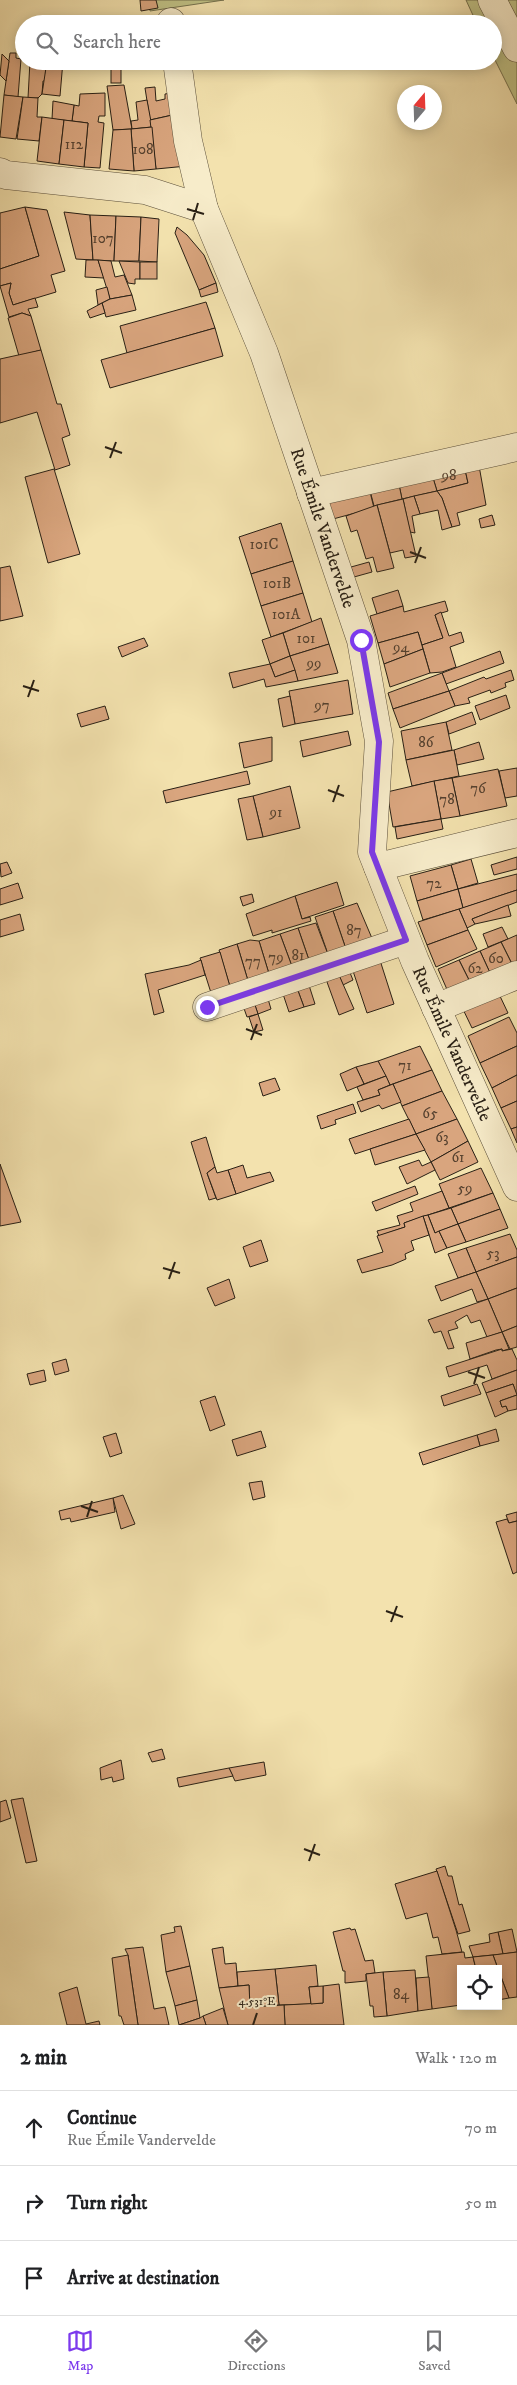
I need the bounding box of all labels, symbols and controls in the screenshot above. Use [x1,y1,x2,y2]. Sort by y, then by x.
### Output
search box [15,15,502,70]
icon: search [33,29,61,57]
text: Search here [73,31,161,54]
north arrow [397,85,442,130]
house number: 112 [65,135,84,154]
house number: 108 [132,140,154,159]
house number: 107 [92,229,114,248]
street label: Rue Émile Vandervelde [285,445,359,611]
house number: 98 [441,466,457,485]
house number: 101C [250,535,278,554]
house number: 101B [263,574,291,593]
house number: 101A [272,605,301,624]
house number: 101 [297,629,315,648]
route start [350,629,373,652]
house number: 94 [392,638,409,657]
house number: 99 [306,654,321,673]
house number: 97 [313,696,330,715]
house number: 86 [418,733,435,752]
house number: 76 [470,779,487,798]
house number: 78 [439,790,455,809]
house number: 91 [269,803,282,822]
house number: 72 [426,874,442,893]
house number: 87 [346,921,362,940]
house number: 81 [291,946,305,965]
house number: 79 [268,948,284,967]
house number: 60 [488,949,504,968]
house number: 77 [245,952,261,971]
house number: 62 [467,959,483,978]
street label: Rue Émile Vandervelde [407,963,496,1125]
route end [196,996,219,1019]
house number: 71 [398,1056,412,1075]
house number: 65 [422,1104,438,1123]
house number: 63 [435,1128,449,1147]
house number: 61 [451,1148,465,1167]
house number: 59 [458,1179,472,1198]
house number: 53 [486,1244,500,1263]
map controls [457,1965,502,2010]
button: locate [457,1965,502,2010]
house number: 84 [393,1985,409,2004]
text: 4.531°E [238,1994,276,2009]
text: 2 min [20,2045,67,2071]
text: Walk · 120 m [415,2048,497,2068]
text: Continue [67,2107,137,2130]
icon: ahead [20,2114,48,2142]
text: 70 m [465,2118,497,2138]
text: Rue Émile Vandervelde [67,2130,216,2150]
icon: right [20,2189,48,2217]
text: Turn right [67,2192,147,2215]
text: 50 m [465,2193,497,2213]
icon: arrive [20,2264,48,2292]
text: Arrive at destination [67,2267,219,2290]
tab: Map [66,2327,94,2375]
tab: Directions [227,2327,285,2375]
tab: Saved [418,2327,451,2375]

